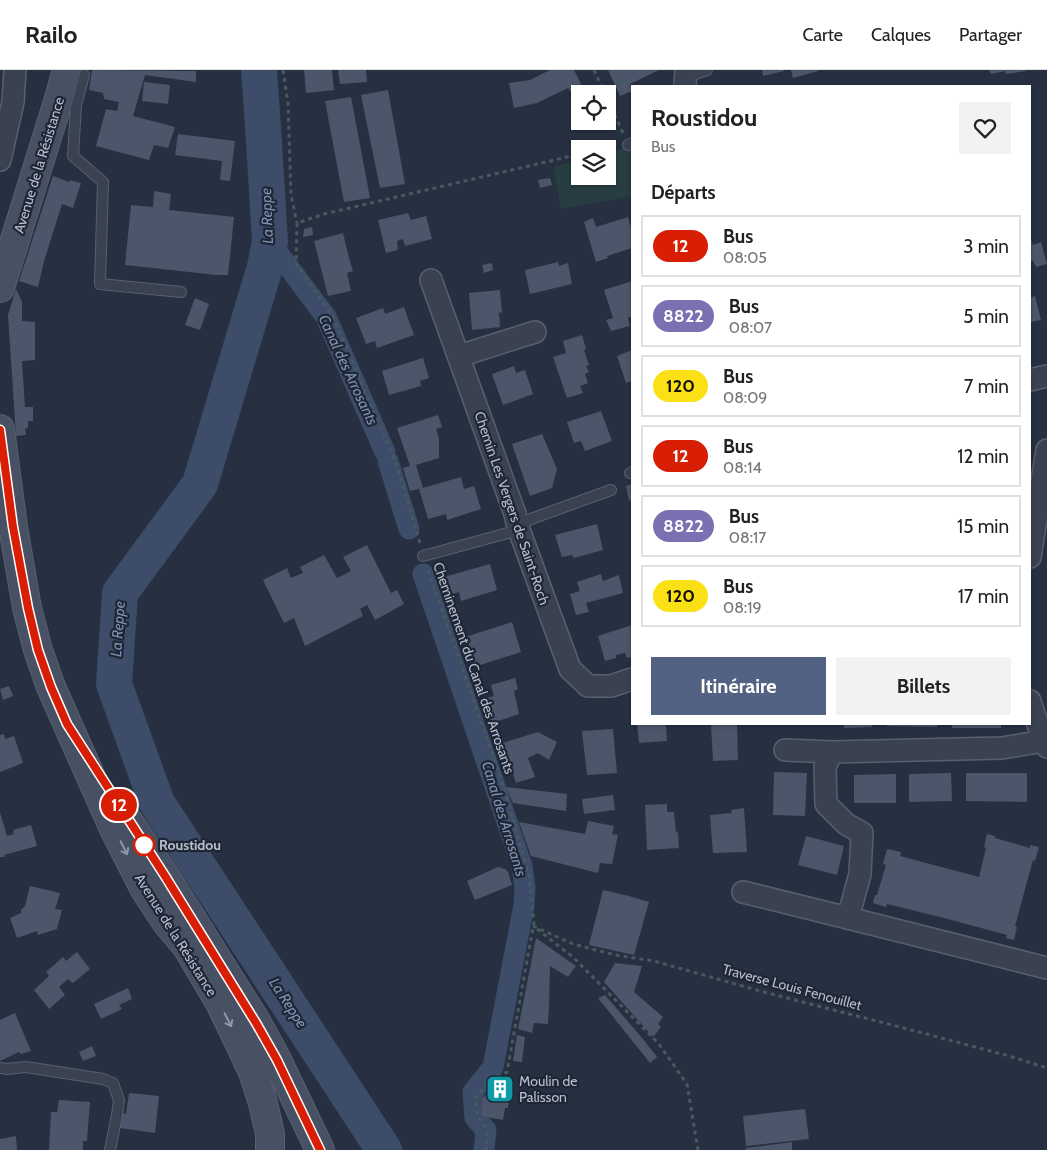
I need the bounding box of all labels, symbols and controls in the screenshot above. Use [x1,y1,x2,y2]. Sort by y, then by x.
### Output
text: Railo [25,20,78,49]
text: Carte [802,24,843,46]
text: Calques [871,24,931,46]
text: Partager [959,24,1022,46]
map controls [571,85,616,185]
button: locate [571,85,616,130]
street label: Avenue de la Résistance [10,95,68,235]
button: heart [959,102,1011,154]
text: Roustidou [651,103,757,132]
text: Bus [651,137,675,156]
button: layers [571,140,616,185]
text: Départs [651,181,716,204]
water label: La Reppe [257,188,277,244]
text: Bus [723,225,753,248]
text: 12 [672,235,689,257]
text: 3 min [963,235,1009,258]
text: 08:05 [723,248,767,267]
text: Bus [729,295,759,318]
text: 8822 [663,305,704,327]
text: 5 min [963,305,1009,328]
water label: Canal des Arrosants [315,312,382,428]
text: 08:07 [729,318,772,337]
text: Bus [723,365,753,388]
text: 120 [666,375,695,397]
text: 7 min [964,375,1009,398]
text: 08:09 [723,388,767,407]
street label: Chemin Les Vergers de Saint-Roch [470,409,554,607]
text: Bus [723,435,753,458]
text: 12 [672,445,689,467]
text: 12 min [957,445,1009,468]
text: 08:14 [723,458,762,477]
text: Bus [729,505,759,528]
text: 8822 [663,515,704,537]
text: 15 min [957,515,1009,538]
text: 08:17 [729,528,766,547]
street label: Cheminement du Canal des Arrosants [429,560,519,776]
text: Bus [723,575,753,598]
text: 120 [666,585,695,607]
text: 17 min [958,585,1009,608]
text: 08:19 [723,598,762,617]
water label: La Reppe [107,600,129,657]
button: Itinéraire [651,657,826,715]
button: Billets [836,657,1011,715]
water label: Canal des Arrosants [478,759,530,879]
line badge: 12 [96,789,142,821]
text: 12 [111,794,127,816]
marker: Roustidou [133,834,155,856]
place label: Roustidou [159,836,221,854]
one-way arrow [119,840,129,855]
street label: Avenue de la Résistance [131,870,221,1000]
street label: Traverse Louis Fenouillet [720,960,864,1014]
water label: La Reppe [265,975,311,1031]
one-way arrow [224,1012,233,1027]
place label: Moulin de Palisson [519,1072,577,1106]
building icon: Moulin de Palisson [485,1074,515,1104]

